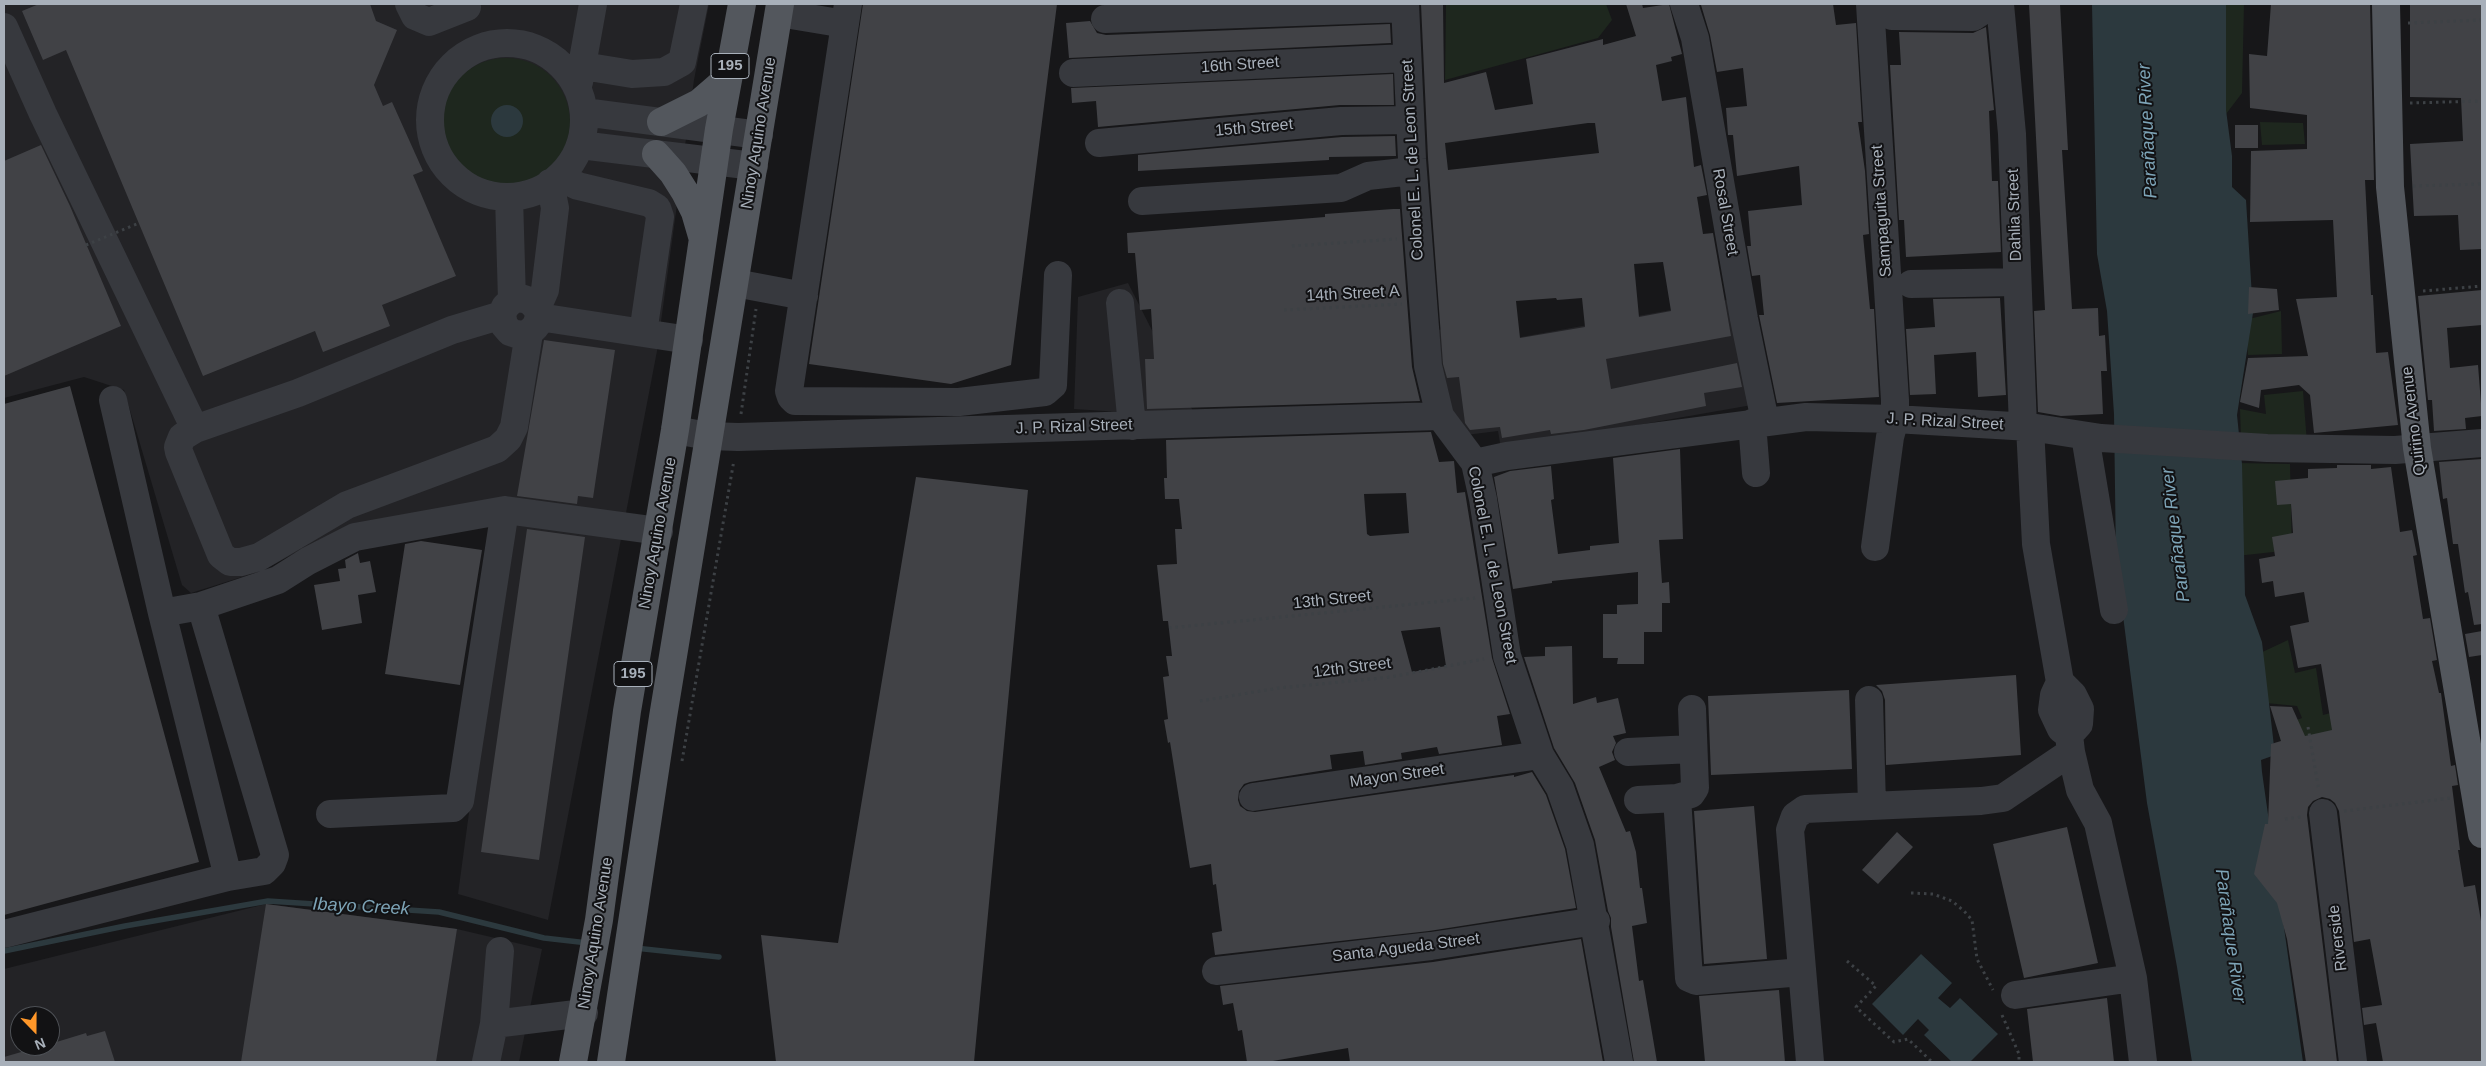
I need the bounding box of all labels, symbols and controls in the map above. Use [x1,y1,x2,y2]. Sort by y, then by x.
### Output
street label: 16th Street [1200,53,1280,77]
road number: 195 [711,54,749,78]
street label: Ninoy Aquino Avenue [738,56,780,210]
street label: Colonel E. L. de Leon Street [1398,59,1428,261]
water label: Parañaque River [2134,63,2162,199]
street label: 15th Street [1214,115,1294,141]
street label: Sampaguita Street [1868,144,1896,278]
street label: Rosal Street [1708,167,1742,257]
street label: Dahlia Street [2004,168,2026,262]
street label: 14th Street A [1306,282,1400,306]
street label: Quirino Avenue [2398,365,2430,477]
street label: J. P. Rizal Street [1886,409,2004,435]
street label: J. P. Rizal Street [1015,415,1133,439]
street label: Ninoy Aquino Avenue [635,456,681,610]
street label: Colonel E. L. de Leon Street [1463,465,1521,665]
water label: Parañaque River [2157,467,2195,603]
street label: 13th Street [1292,586,1372,614]
street label: 12th Street [1312,654,1392,682]
road number: 195 [614,662,652,686]
street label: Mayon Street [1349,760,1445,792]
street label: Ninoy Aquino Avenue [575,856,617,1010]
water label: Parañaque River [2210,868,2250,1004]
water label: Ibayo Creek [312,894,410,920]
street label: Riverside [2324,904,2352,972]
street label: Santa Agueda Street [1331,929,1481,967]
north arrow [10,1006,60,1056]
text: N [33,1035,48,1053]

